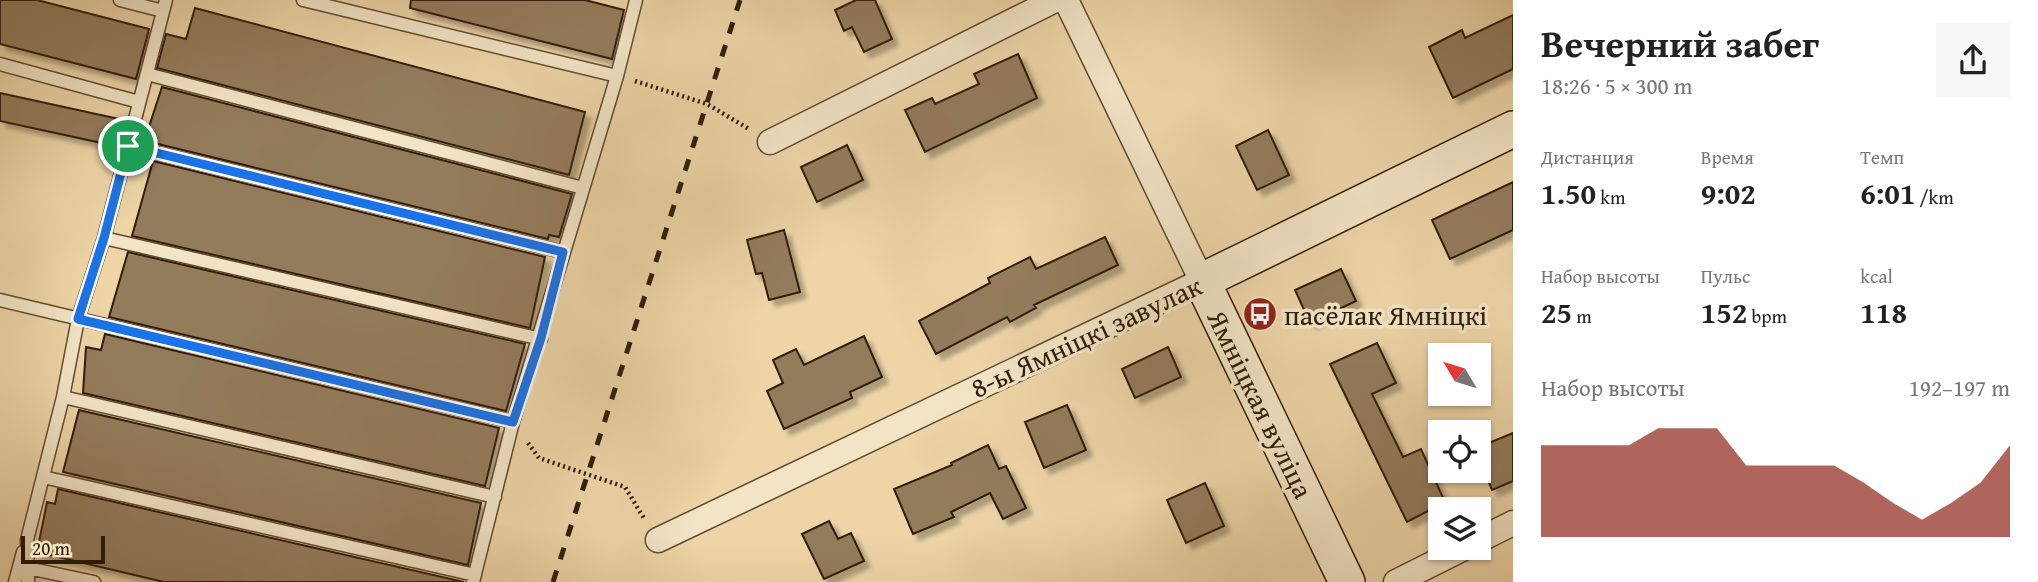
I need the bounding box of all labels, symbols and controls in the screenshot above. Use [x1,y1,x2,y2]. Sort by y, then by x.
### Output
text: Вечерний забег [1541,15,1819,71]
button: share [1936,23,2010,97]
text: 18:26 · 5 × 300 m [1541,69,1693,102]
pin [98,116,158,176]
icon: arrive [109,127,147,165]
text: Дистанция [1541,143,1634,171]
text: Время [1701,143,1754,171]
text: Темп [1860,143,1904,171]
text: 1.50 [1541,171,1596,215]
text: 9:02 [1701,171,1756,215]
text: 6:01 [1860,171,1915,215]
text: km [1596,183,1625,211]
text: /km [1915,183,1954,211]
text: Набор высоты [1541,262,1660,290]
text: Пульс [1701,262,1750,290]
text: kcal [1860,262,1893,290]
street label: 8-ы Ямніцкі завулак [964,264,1209,408]
text: 25 [1541,290,1572,334]
text: 152 [1701,290,1747,334]
text: 118 [1860,290,1907,334]
place label: пасёлак Ямніцкі [1284,294,1487,335]
bus stop icon: пасёлак Ямніцкі [1241,295,1279,333]
street label: Ямніцкая вуліца [1197,302,1325,506]
text: m [1572,302,1592,330]
text: bpm [1747,302,1787,330]
north arrow [1428,343,1491,406]
map controls [1428,343,1491,560]
text: Набор высоты [1541,371,1685,404]
text: 192–197 m [1909,371,2010,404]
button: locate [1428,420,1491,483]
button: layers [1428,497,1491,560]
scale bar [21,533,105,565]
text: 20 m [32,534,70,562]

